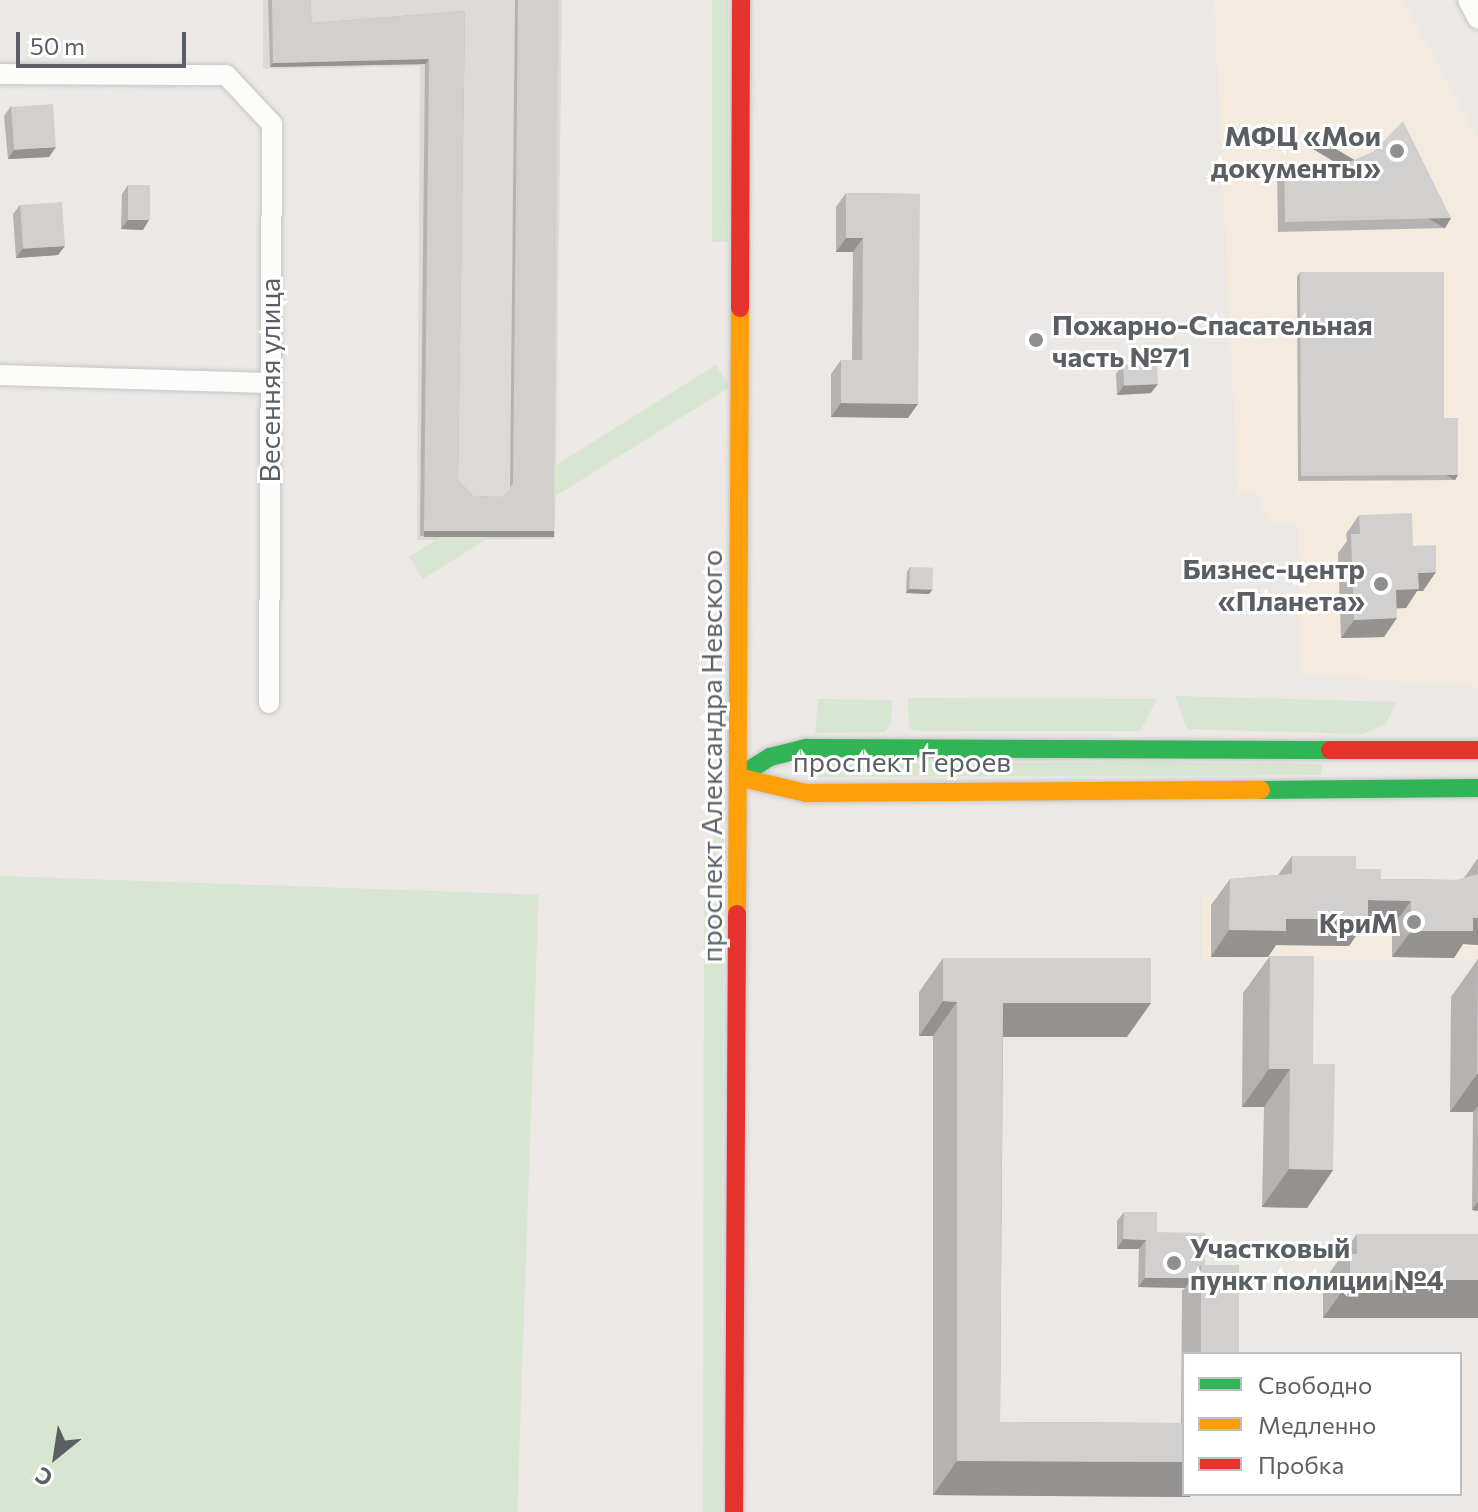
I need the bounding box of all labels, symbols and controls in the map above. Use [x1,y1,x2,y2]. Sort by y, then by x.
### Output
scale bar [20,16,190,66]
text: 50 m [30,31,85,60]
place label: МФЦ «Мои документы» [1211,118,1381,184]
marker: МФЦ «Мои документы» [1388,142,1406,160]
street label: Весенняя улица [252,278,286,482]
place label: Пожарно-Спасательная часть №71 [1052,307,1373,373]
marker: Пожарно-Спасательная часть №71 [1027,331,1045,349]
street label: проспект Александра Невского [694,549,728,963]
place label: Бизнес-центр «Планета» [1182,551,1365,617]
marker: Бизнес-центр «Планета» [1372,575,1390,593]
street label: проспект Героев [793,744,1011,778]
place label: КриМ [1319,905,1398,939]
marker: КриМ [1405,913,1423,931]
place label: Участковый пункт полиции №4 [1190,1230,1444,1296]
marker: Участковый пункт полиции №4 [1165,1254,1183,1272]
legend [1182,1352,1462,1496]
text: Свободно [1258,1370,1372,1399]
text: Медленно [1258,1410,1376,1439]
north arrow [16,1416,96,1496]
text: Пробка [1258,1450,1344,1479]
text: С [30,1462,57,1493]

